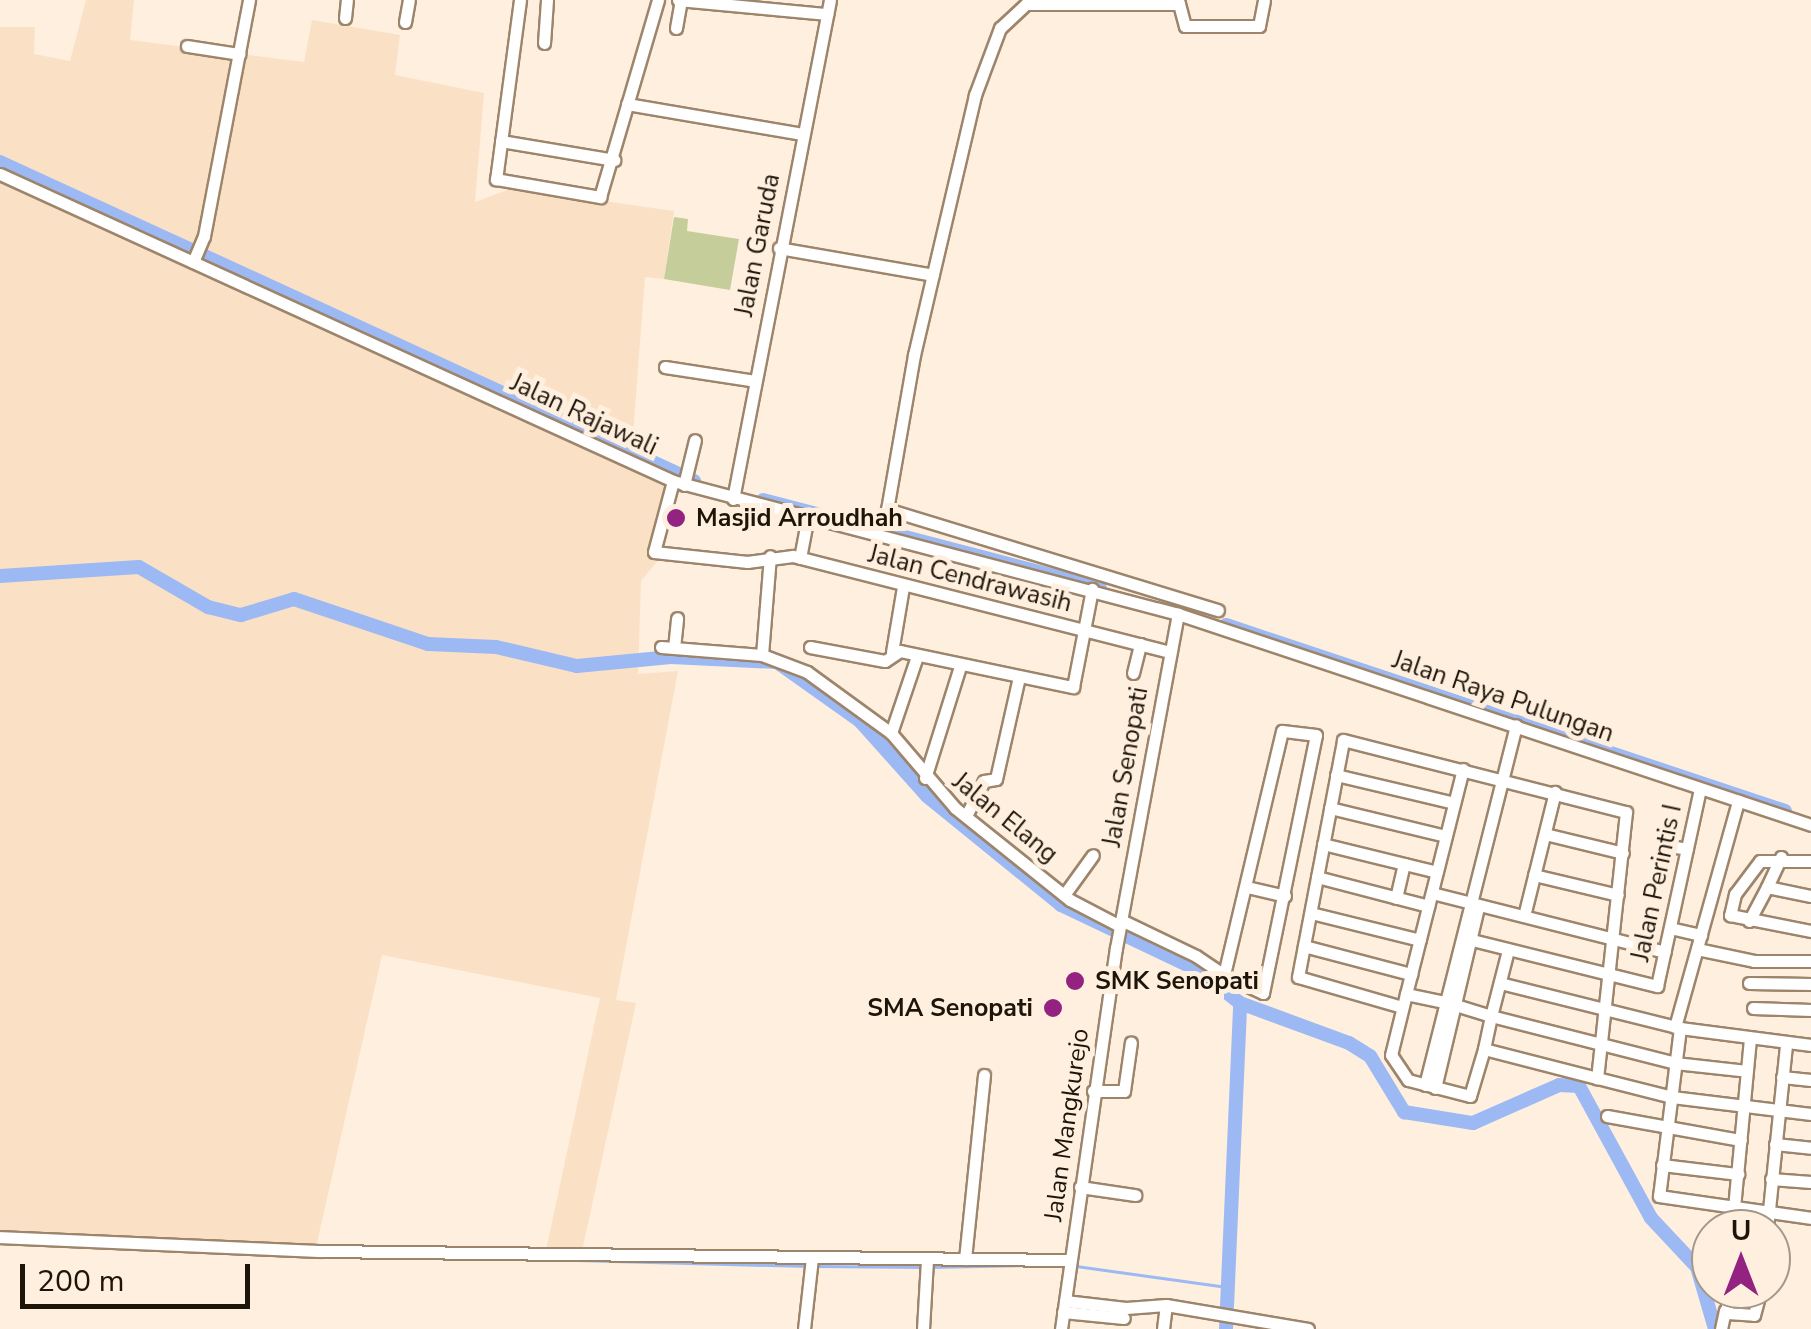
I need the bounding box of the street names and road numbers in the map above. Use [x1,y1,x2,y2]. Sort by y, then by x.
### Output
street label: Jalan Garuda [729,171,787,319]
street label: Jalan Rajawali [506,368,662,462]
street label: Jalan Cendrawasih [865,539,1075,619]
street label: Jalan Raya Pulungan [1388,645,1618,749]
street label: Jalan Senopati [1097,685,1155,849]
street label: Jalan Elang [946,766,1064,870]
street label: Jalan Perintis I [1626,802,1688,964]
street label: Jalan Mangkurejo [1039,1027,1095,1223]

